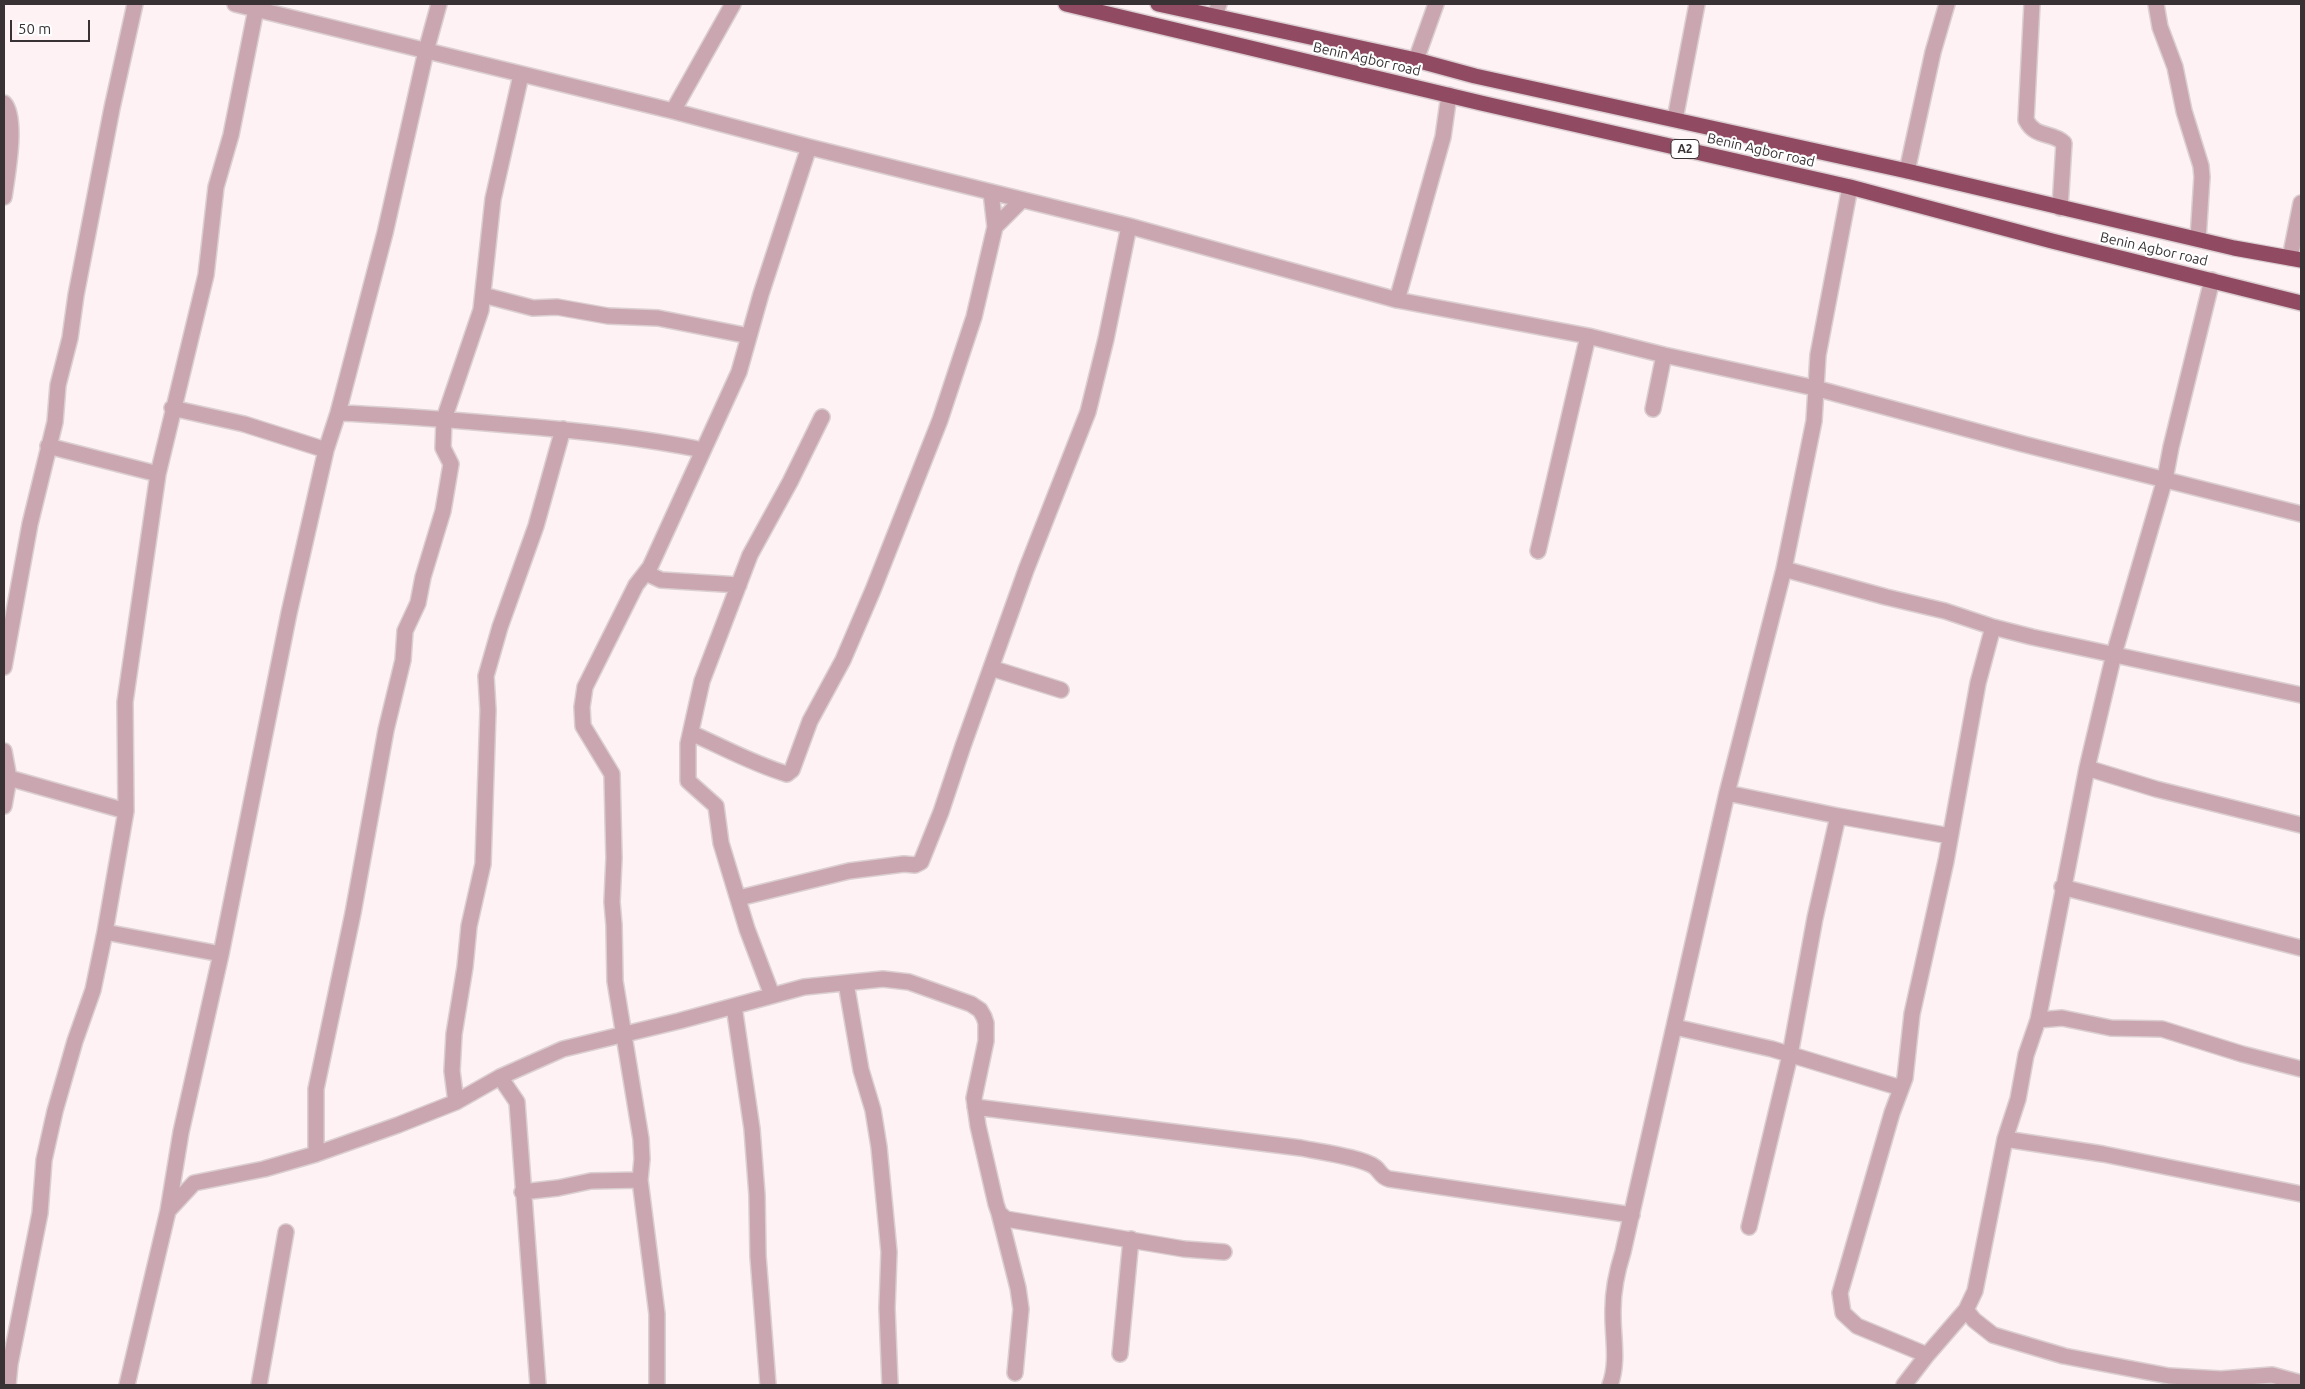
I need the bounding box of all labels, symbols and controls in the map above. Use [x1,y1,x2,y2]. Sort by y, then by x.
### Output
scale bar [12,10,92,42]
text: 50 m [18,20,51,37]
street label: Benin Agbor road [1311,38,1423,80]
street label: Benin Agbor road [1705,129,1817,171]
road number: A2 [1671,140,1699,158]
street label: Benin Agbor road [2098,228,2210,270]

